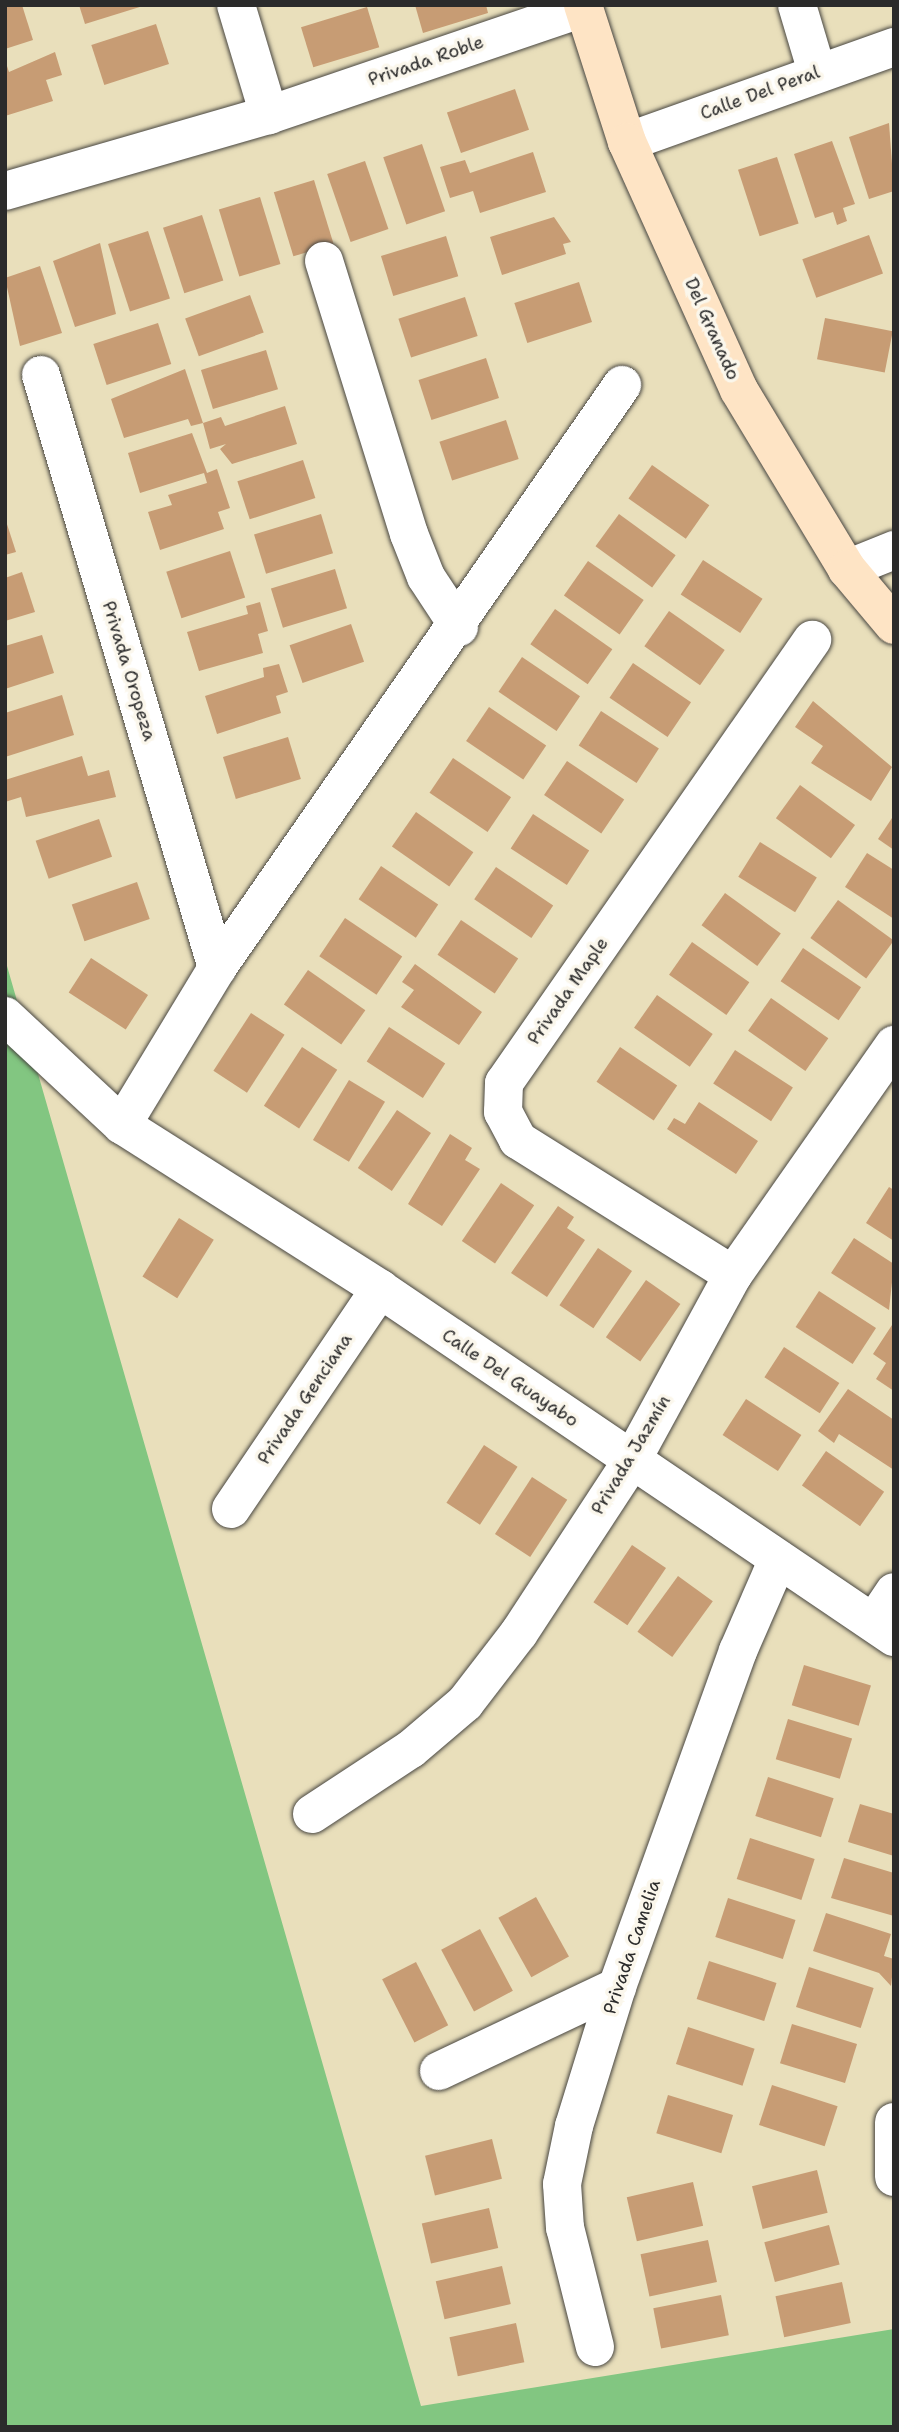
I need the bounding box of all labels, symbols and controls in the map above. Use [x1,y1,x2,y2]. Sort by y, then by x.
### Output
street label: Privada Roble [365,31,487,91]
street label: Calle Del Peral [697,61,823,125]
street label: Del Granado [680,275,744,383]
street label: Privada Oropeza [97,599,161,743]
street label: Privada Maple [523,933,613,1049]
street label: Calle Del Guayabo [438,1324,582,1432]
street label: Privada Genciana [253,1329,357,1469]
street label: Privada Jazmín [587,1391,675,1519]
street label: Privada Camelia [599,1877,665,2017]

